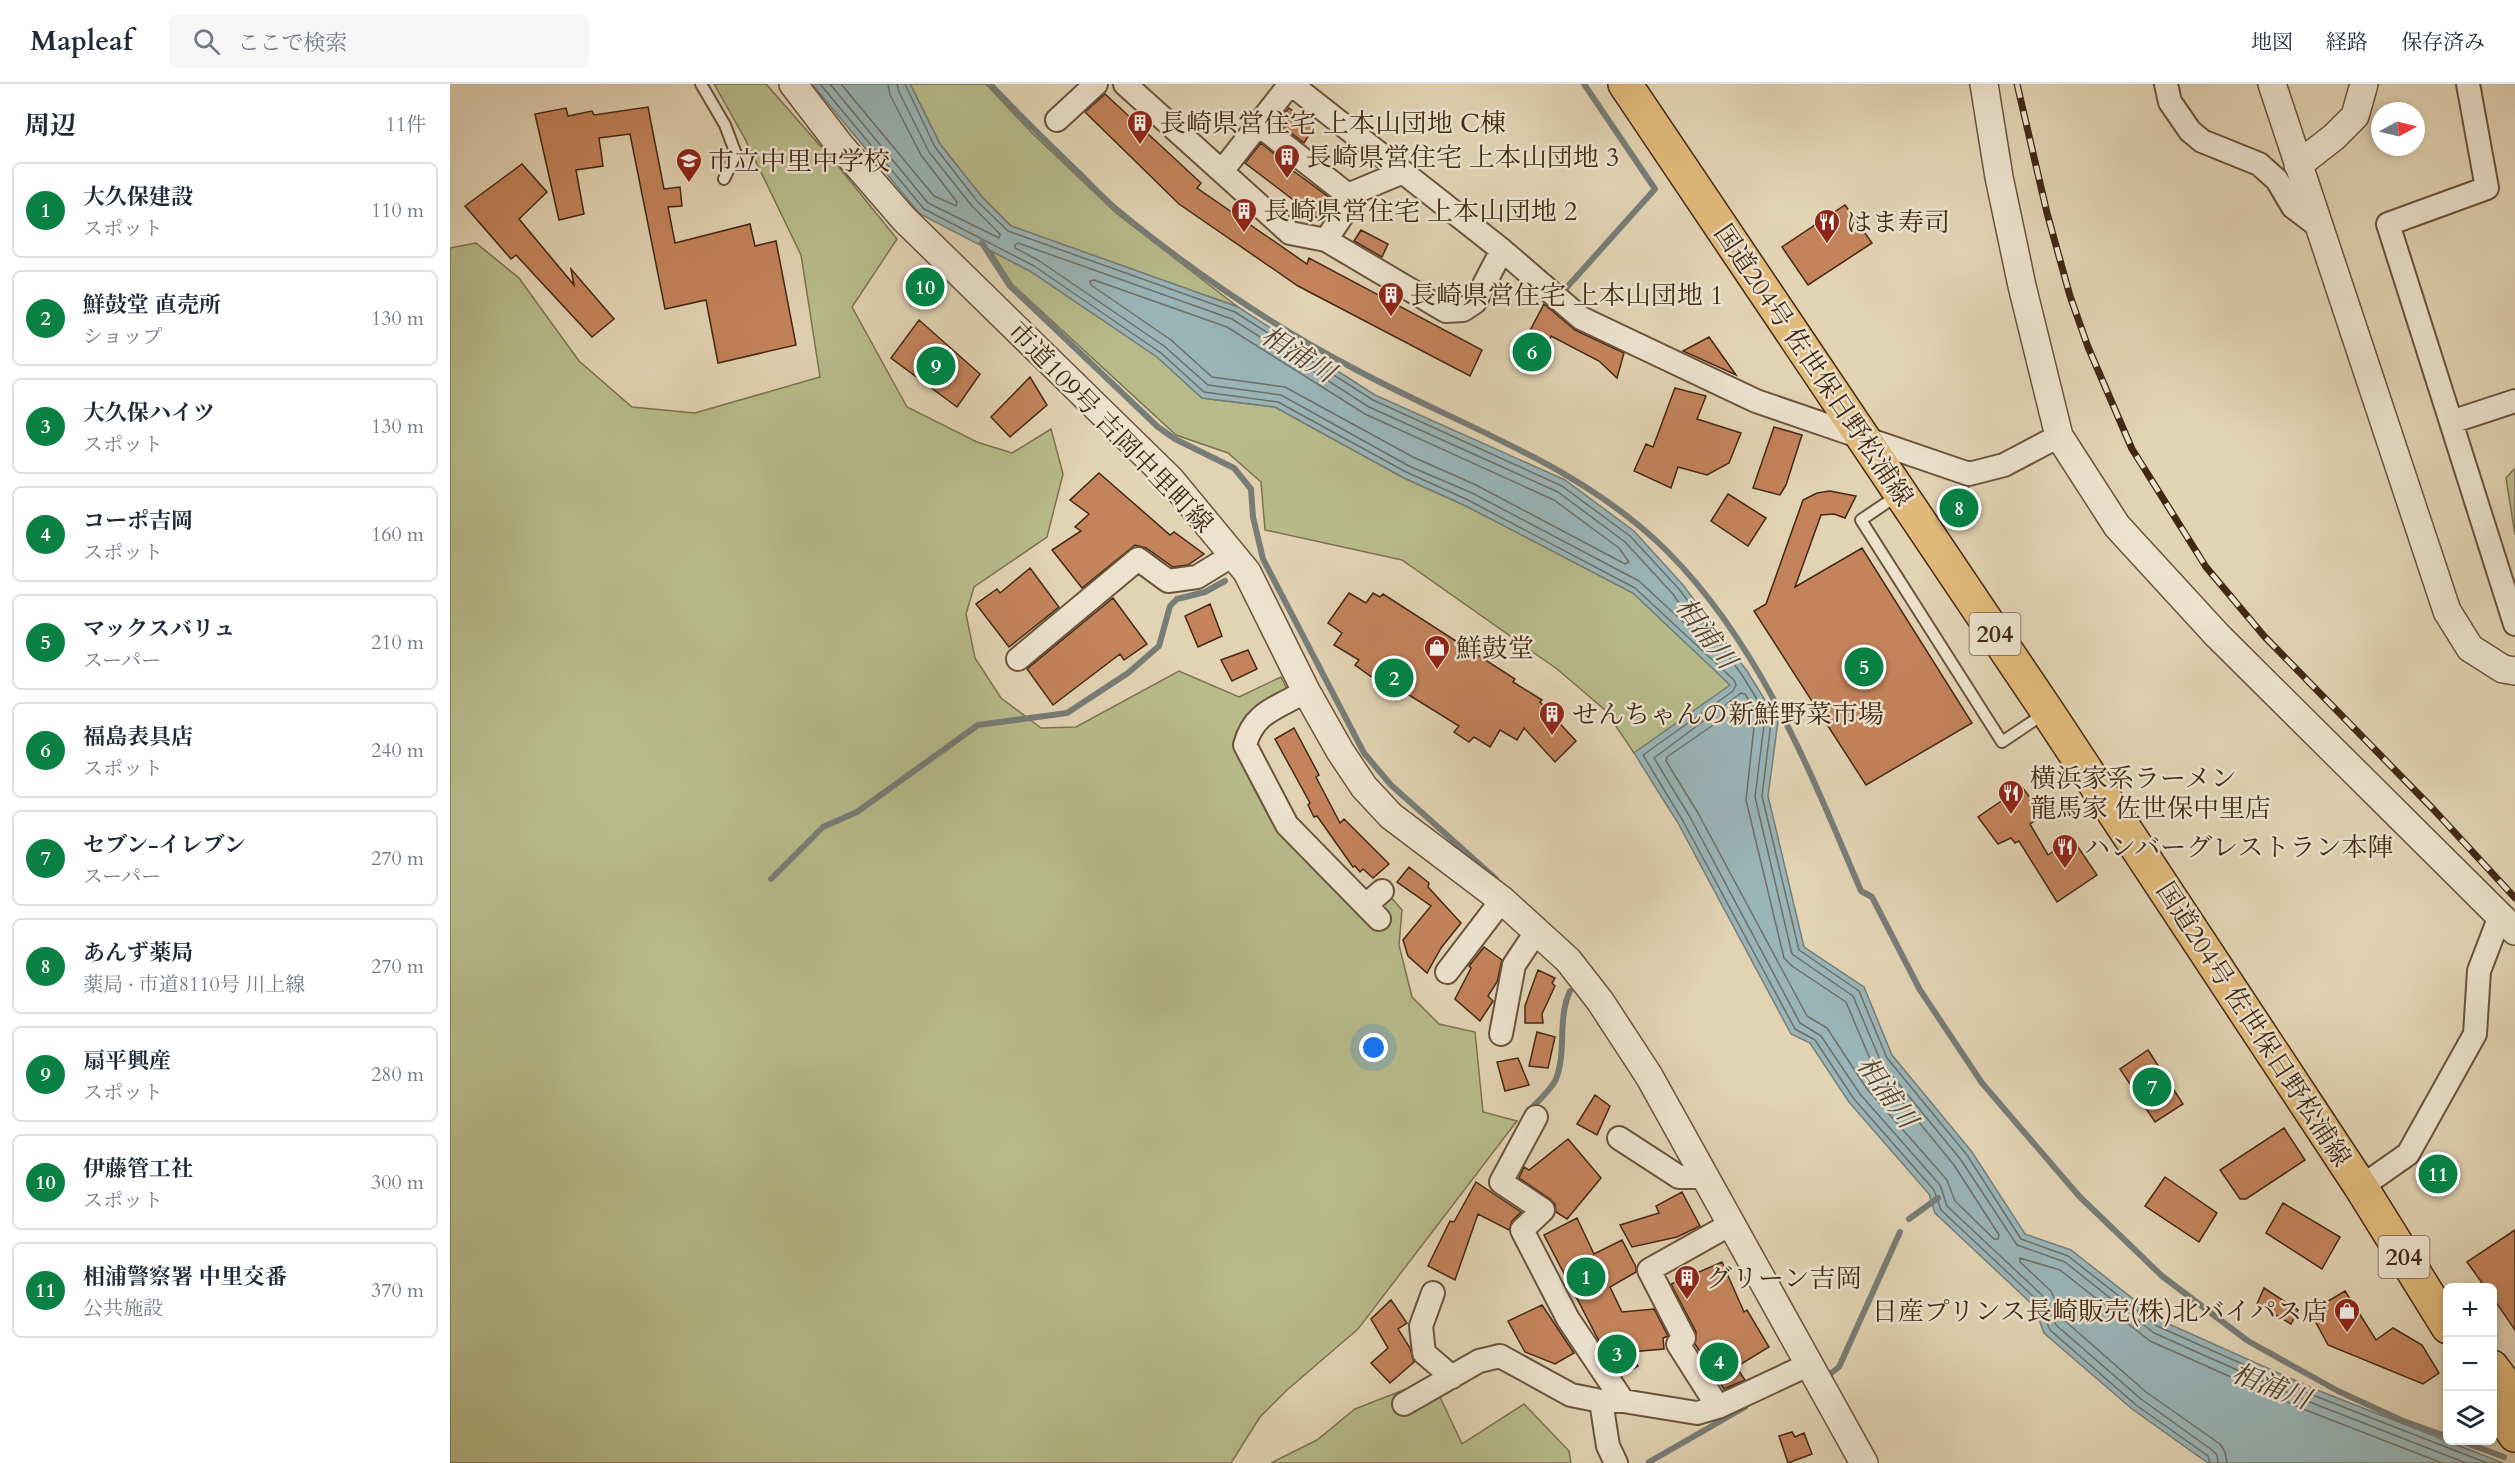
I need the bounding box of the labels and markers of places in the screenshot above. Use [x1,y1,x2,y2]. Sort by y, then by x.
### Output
place label: 長崎県営住宅 上本山団地 C棟 [1160,106,1506,141]
building icon: 長崎県営住宅 上本山団地 C棟 [1125,108,1155,146]
place label: 長崎県営住宅 上本山団地 3 [1306,140,1619,175]
building icon: 長崎県営住宅 上本山団地 3 [1272,142,1302,180]
place label: 市立中里中学校 [708,144,890,179]
school or university icon: 市立中里中学校 [674,146,704,184]
place label: 長崎県営住宅 上本山団地 2 [1264,194,1577,229]
building icon: 長崎県営住宅 上本山団地 2 [1229,196,1259,234]
place label: はま寿司 [1846,205,1950,240]
restaurant icon: はま寿司 [1812,207,1842,245]
pin: 10 [906,264,944,310]
place label: 長崎県営住宅 上本山団地 1 [1410,278,1723,313]
building icon: 長崎県営住宅 上本山団地 1 [1376,280,1406,318]
pin: 6 [1512,330,1552,374]
pin: 9 [916,344,956,388]
pin: 8 [1940,486,1978,530]
place label: 鮮鼓堂 [1456,631,1534,666]
shop icon: 鮮鼓堂 [1422,633,1452,671]
pin: 5 [1844,644,1884,690]
pin: 2 [1374,656,1414,700]
place label: せんちゃんの新鮮野菜市場 [1572,697,1884,732]
building icon: せんちゃんの新鮮野菜市場 [1537,699,1567,737]
place label: 横浜家系ラーメン 龍馬家 佐世保中里店 [2030,761,2271,826]
restaurant icon: 横浜家系ラーメン 龍馬家 佐世保中里店 [1996,778,2026,816]
place label: ハンバーグレストラン本陣 [2084,830,2393,865]
restaurant icon: ハンバーグレストラン本陣 [2050,832,2080,870]
pin: 7 [2132,1064,2172,1110]
pin: 11 [2418,1152,2458,1196]
pin: 1 [1566,1254,1606,1300]
place label: グリーン吉岡 [1706,1261,1861,1296]
building icon: グリーン吉岡 [1672,1263,1702,1301]
place label: 日産プリンス長崎販売(株)北バイパス店 [1872,1294,2328,1329]
shop icon: 日産プリンス長崎販売(株)北バイパス店 [2332,1296,2362,1334]
pin: 3 [1598,1332,1636,1376]
pin: 4 [1700,1340,1738,1384]

